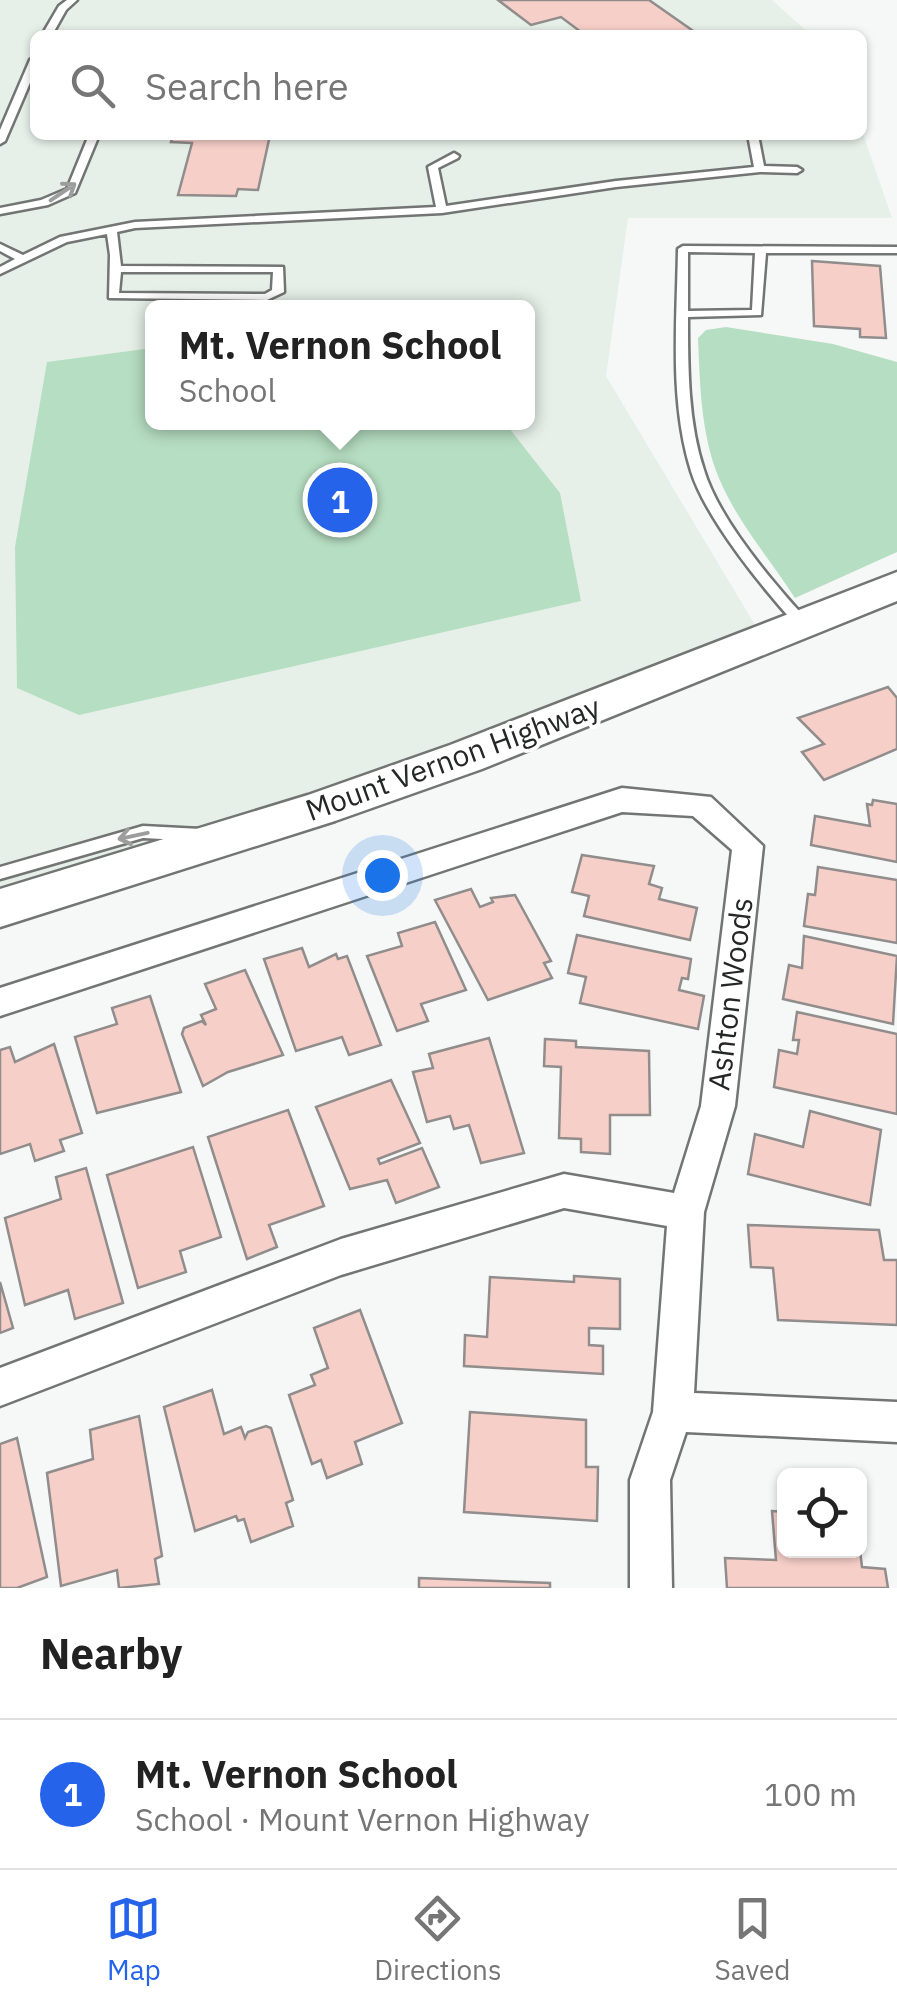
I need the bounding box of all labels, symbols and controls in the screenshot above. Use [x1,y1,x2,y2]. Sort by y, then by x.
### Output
search box [30,30,867,140]
icon: search [65,58,120,113]
text: Search here [145,61,349,110]
one-way arrow [49,181,77,202]
popup [145,300,535,430]
text: Mt. Vernon School [179,320,501,369]
text: School [179,369,276,411]
pin: 1 [308,462,372,538]
street label: Mount Vernon Highway [300,686,605,829]
one-way arrow [118,828,150,847]
your location [357,850,408,901]
street label: Ashton Woods [698,895,761,1093]
map controls [777,1468,867,1558]
button: locate [777,1468,867,1558]
text: Nearby [40,1626,182,1681]
text: Mt. Vernon School [135,1749,458,1798]
text: 1 [63,1773,82,1815]
text: 100 m [764,1773,857,1815]
text: School · Mount Vernon Highway [135,1798,589,1840]
tab: Map [106,1891,161,1988]
tab: Directions [374,1891,502,1988]
tab: Saved [714,1891,791,1988]

